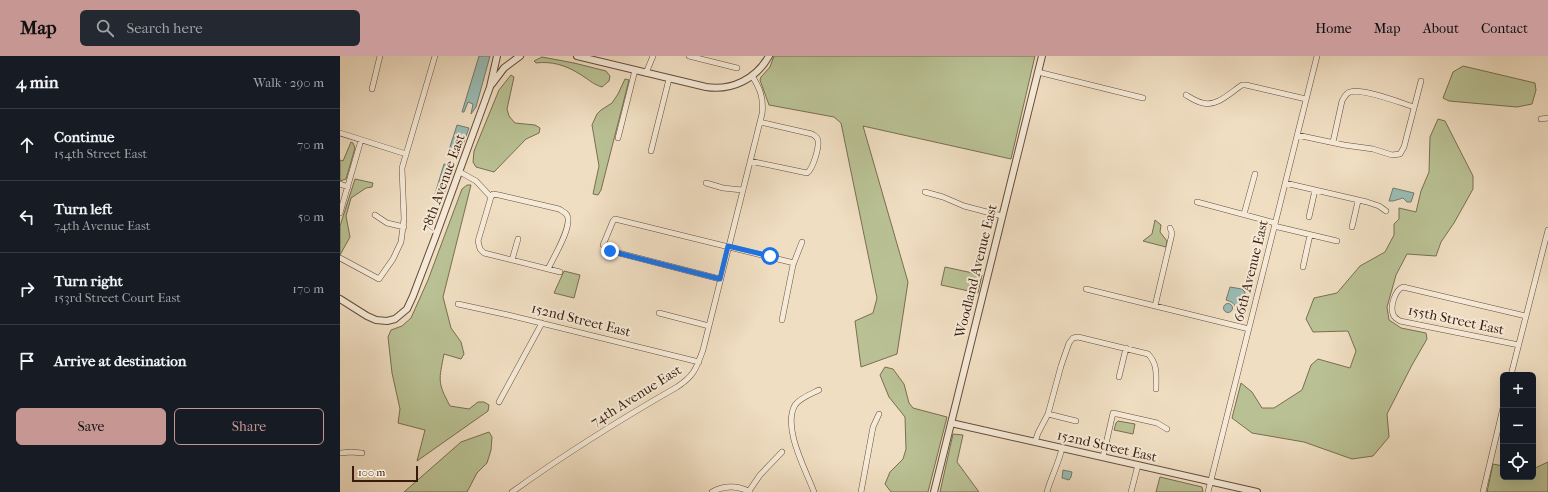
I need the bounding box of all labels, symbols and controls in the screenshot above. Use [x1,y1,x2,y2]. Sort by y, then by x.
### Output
search box [80,10,360,46]
text: Map [20,17,56,39]
icon: search [94,17,116,39]
text: Search here [126,19,203,37]
text: Home [1315,20,1352,37]
text: Map [1374,20,1401,37]
text: About [1423,20,1459,37]
text: Contact [1481,20,1528,37]
text: 4 min [16,72,59,92]
text: Walk · 290 m [253,75,324,90]
text: Continue [54,128,114,146]
street label: 78th Avenue East [417,132,469,234]
icon: ahead [16,134,38,156]
text: 70 m [297,137,324,152]
text: 154th Street East [54,146,147,161]
text: Turn left [54,200,112,218]
street label: Woodland Avenue East [951,202,1001,341]
icon: left [16,206,38,228]
text: 50 m [298,209,324,224]
text: 74th Avenue East [54,218,150,233]
street label: 66th Avenue East [1230,218,1272,324]
route end [601,242,619,260]
route start [761,247,779,265]
text: Turn right [54,272,123,290]
icon: right [16,278,38,300]
text: 170 m [292,281,324,296]
text: 153rd Street Court East [54,290,181,305]
street label: 152nd Street East [529,299,633,341]
street label: 155th Street East [1406,302,1506,338]
icon: arrive [16,350,38,372]
text: Arrive at destination [54,352,186,370]
street label: 74th Avenue East [587,361,685,431]
map controls [1500,372,1536,480]
button: + [1500,372,1536,408]
button: Save [16,408,166,445]
button: Share [174,408,324,445]
button: − [1500,408,1536,444]
street label: 152nd Street East [1055,426,1159,466]
button: locate [1500,444,1536,480]
scale bar [352,464,418,483]
text: 100 m [358,466,386,479]

